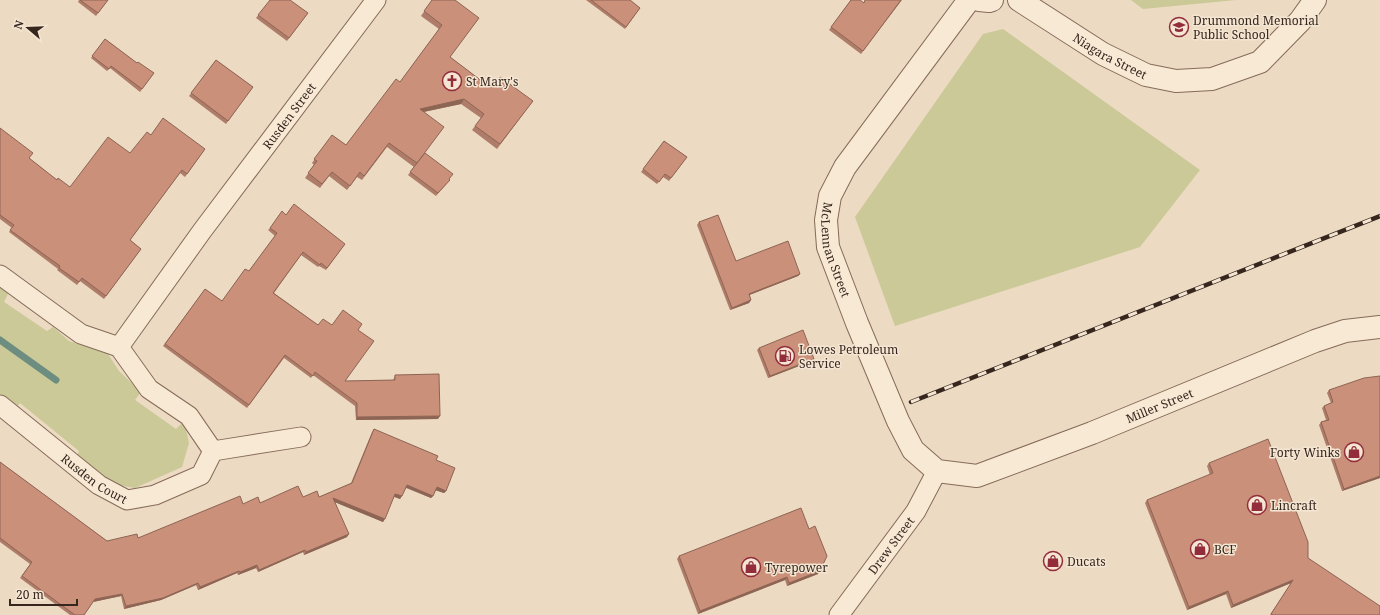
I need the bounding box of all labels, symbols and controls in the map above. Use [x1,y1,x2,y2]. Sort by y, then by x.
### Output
north arrow [8,8,48,48]
place label: Drummond Memorial Public School [1193,12,1319,43]
school or university icon: Drummond Memorial Public School [1168,16,1190,38]
text: N [10,18,27,31]
street label: Niagara Street [1070,29,1150,83]
church icon: St Mary's [441,70,463,92]
place label: St Mary's [466,73,518,90]
street label: Rusden Street [258,79,319,152]
street label: McLennan Street [817,201,855,299]
place label: Lowes Petroleum Service [799,341,898,372]
fuel station icon: Lowes Petroleum Service [774,345,796,367]
street label: Miller Street [1123,384,1195,427]
shop icon: Forty Winks [1343,441,1365,463]
place label: Forty Winks [1270,444,1340,461]
street label: Rusden Court [58,449,131,507]
shop icon: Lincraft [1246,494,1268,516]
place label: Lincraft [1271,497,1317,514]
street label: Drew Street [864,513,918,577]
shop icon: BCF [1189,538,1211,560]
place label: BCF [1214,541,1236,558]
shop icon: Ducats [1042,550,1064,572]
place label: Ducats [1067,553,1106,570]
shop icon: Tyrepower [740,556,762,578]
place label: Tyrepower [765,559,828,576]
scale bar [10,581,77,607]
text: 20 m [16,586,44,603]

